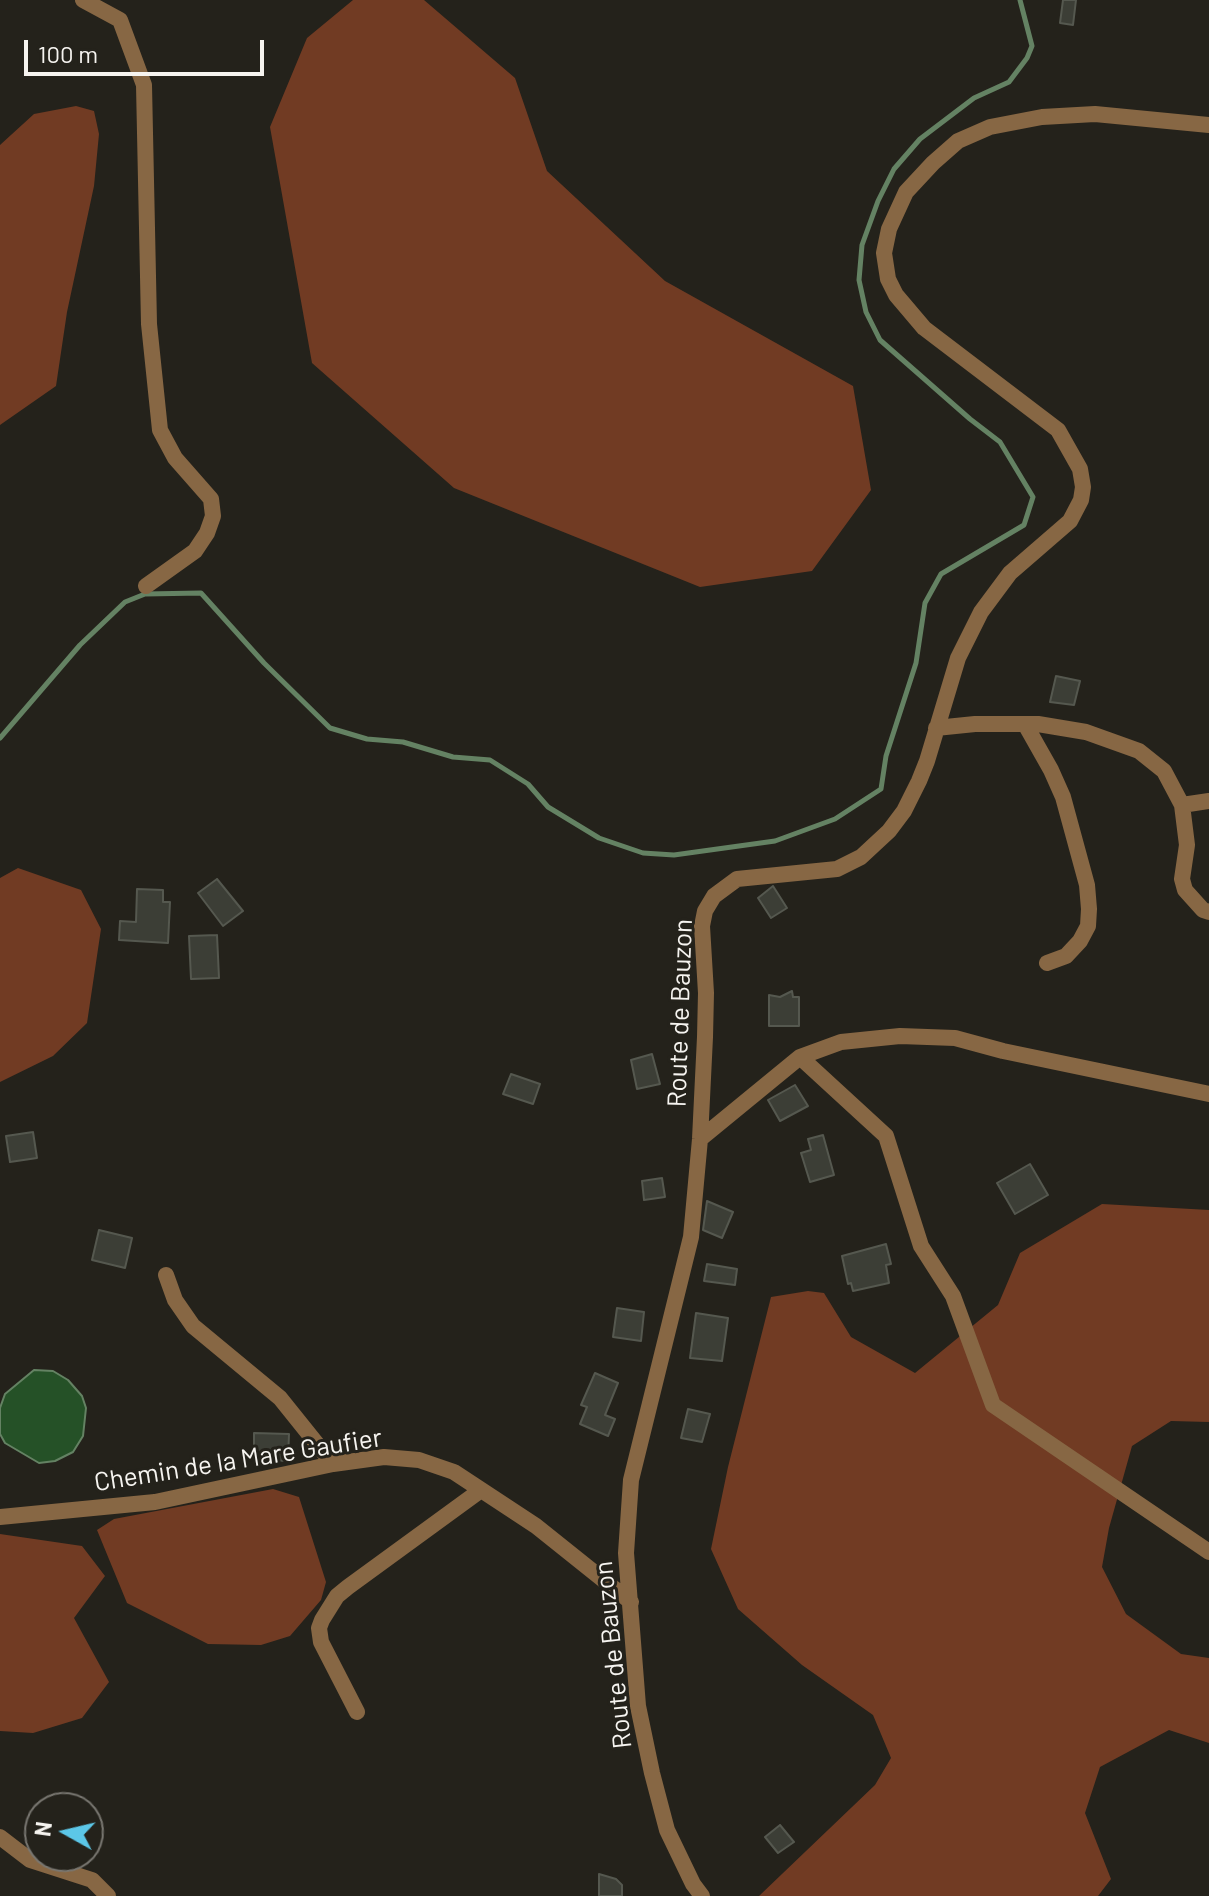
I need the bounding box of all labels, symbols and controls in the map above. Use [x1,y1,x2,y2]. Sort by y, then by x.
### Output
scale bar [28,24,268,74]
text: 100 m [38,39,98,68]
street label: Route de Bauzon [661,918,699,1108]
street label: Chemin de la Mare Gaufier [92,1422,384,1498]
street label: Route de Bauzon [588,1560,638,1750]
north arrow [24,1792,104,1872]
text: N [28,1820,56,1838]

